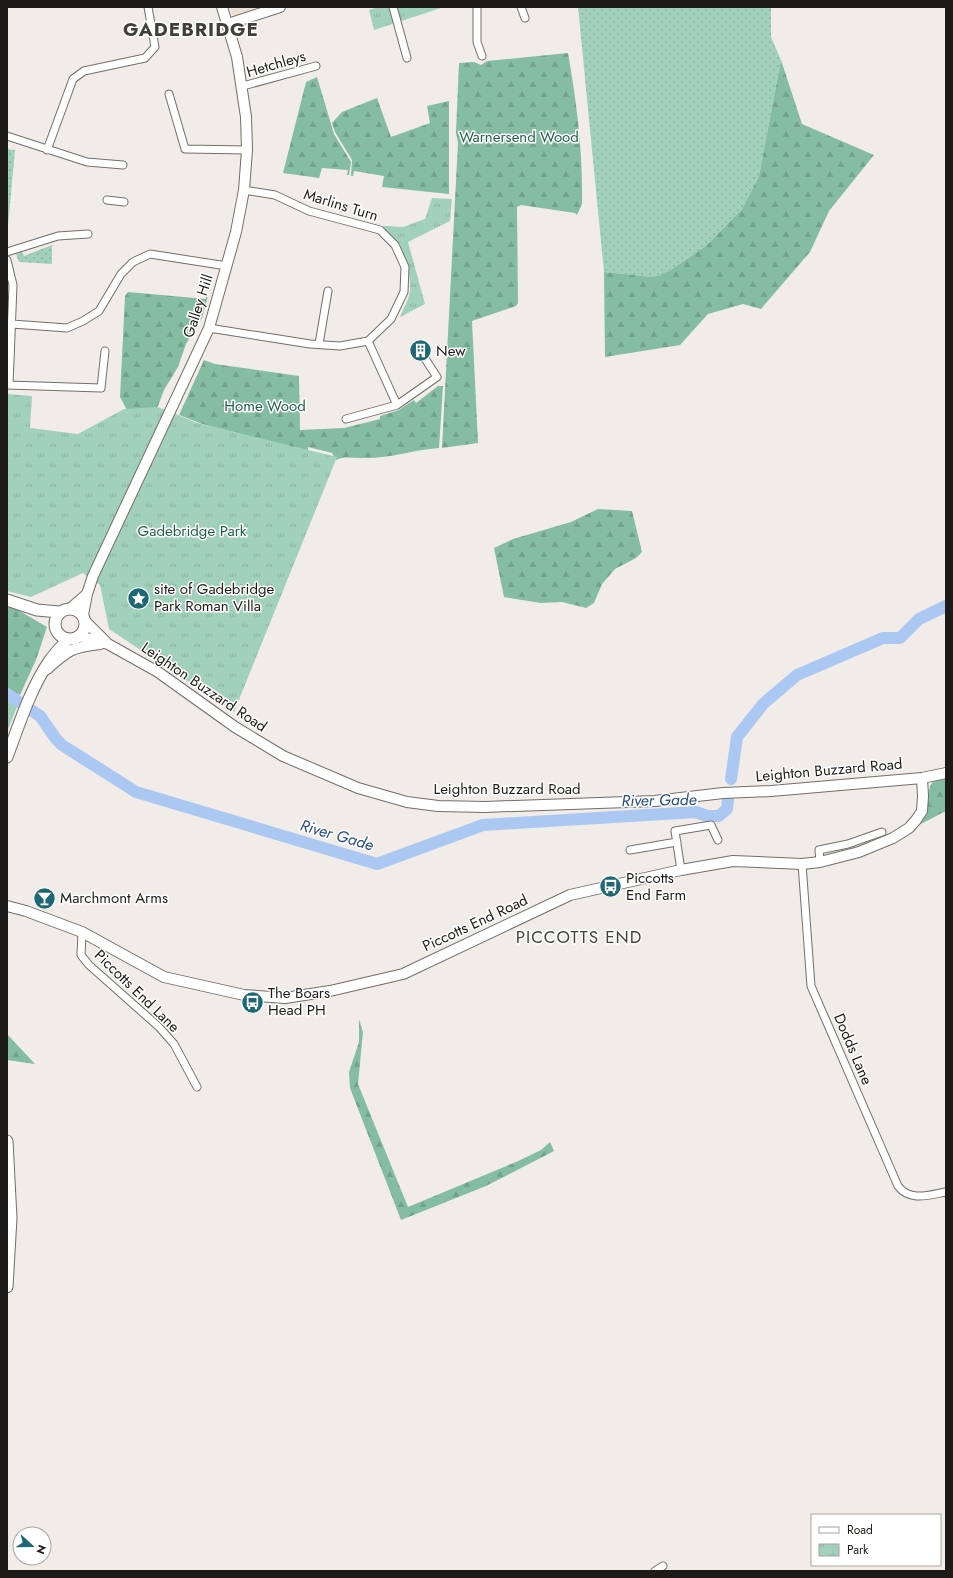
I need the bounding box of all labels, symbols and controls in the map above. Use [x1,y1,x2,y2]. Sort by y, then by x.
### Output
district label: GADEBRIDGE [123,16,259,43]
street label: Hetchleys [244,45,308,83]
park label: Warnersend Wood [459,126,579,148]
street label: Marlins Turn [301,183,381,227]
street label: Galley Hill [177,271,219,341]
building icon: New [408,338,434,364]
place label: New [436,340,466,362]
park label: Home Wood [224,395,306,417]
park label: Gadebridge Park [138,520,247,542]
place label: site of Gadebridge Park Roman Villa [154,578,275,617]
place icon: site of Gadebridge Park Roman Villa [126,585,152,611]
street label: Leighton Buzzard Road [137,637,271,737]
street label: Leighton Buzzard Road [755,753,903,787]
street label: Leighton Buzzard Road [433,778,581,800]
water label: River Gade [621,788,697,812]
water label: River Gade [298,814,376,856]
place label: Piccotts End Farm [626,867,686,906]
bus stop icon: Piccotts End Farm [598,874,624,900]
bar icon: Marchmont Arms [32,885,58,911]
place label: Marchmont Arms [60,887,168,909]
street label: Piccotts End Road [419,889,531,957]
district label: PICCOTTS END [516,925,642,949]
street label: Piccotts End Lane [89,944,185,1038]
place label: The Boars Head PH [268,982,330,1021]
bus stop icon: The Boars Head PH [239,989,265,1015]
street label: Dodds Lane [828,1010,878,1088]
legend [811,1514,941,1566]
text: Road [847,1521,873,1539]
north arrow [12,1526,52,1566]
text: Park [847,1541,869,1559]
text: N [32,1543,50,1557]

